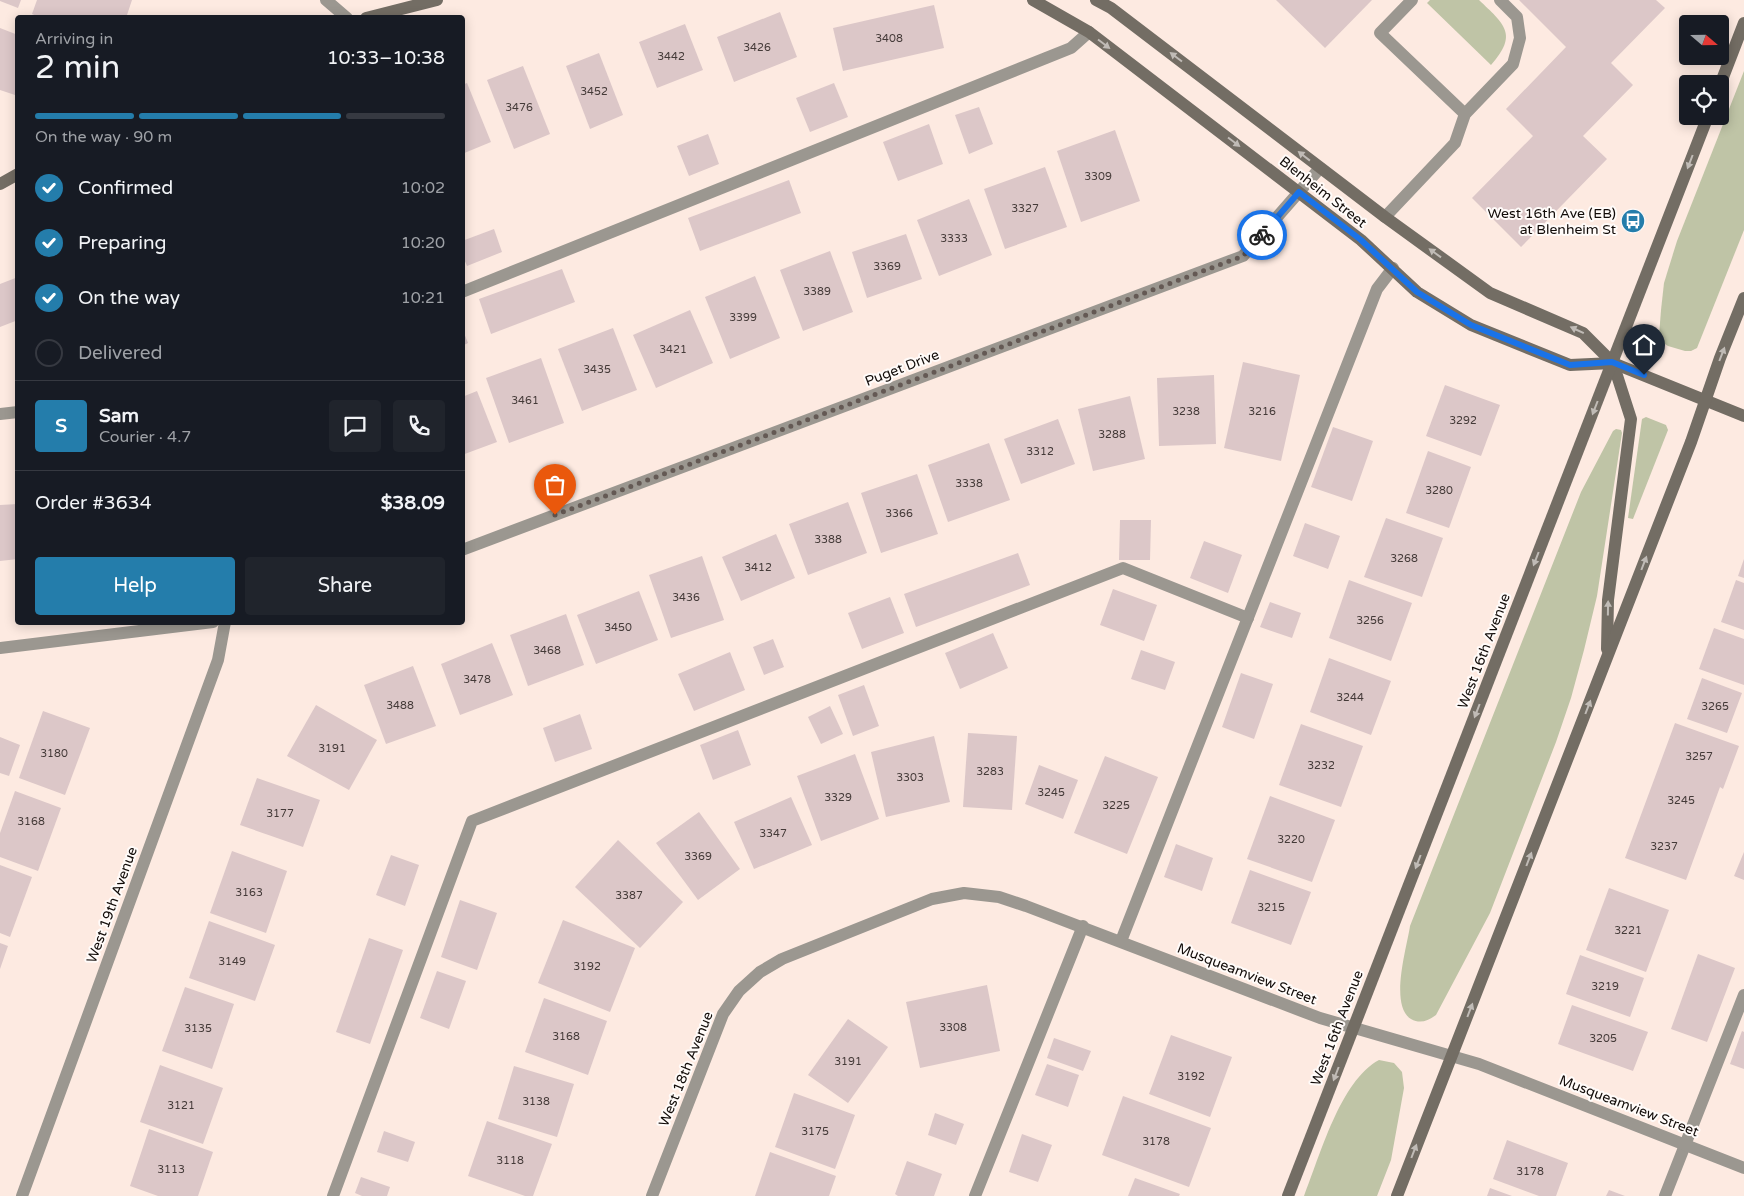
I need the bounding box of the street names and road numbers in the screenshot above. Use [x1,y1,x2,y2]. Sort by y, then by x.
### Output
street label: Blenheim Street [1276,153,1371,232]
street label: Puget Drive [863,346,942,390]
street label: West 16th Avenue [1454,591,1514,711]
street label: West 19th Avenue [83,845,141,965]
street label: Musqueamview Street [1175,940,1320,1009]
street label: West 16th Avenue [1307,968,1367,1088]
street label: West 18th Avenue [655,1009,717,1129]
street label: Musqueamview Street [1557,1072,1702,1141]

